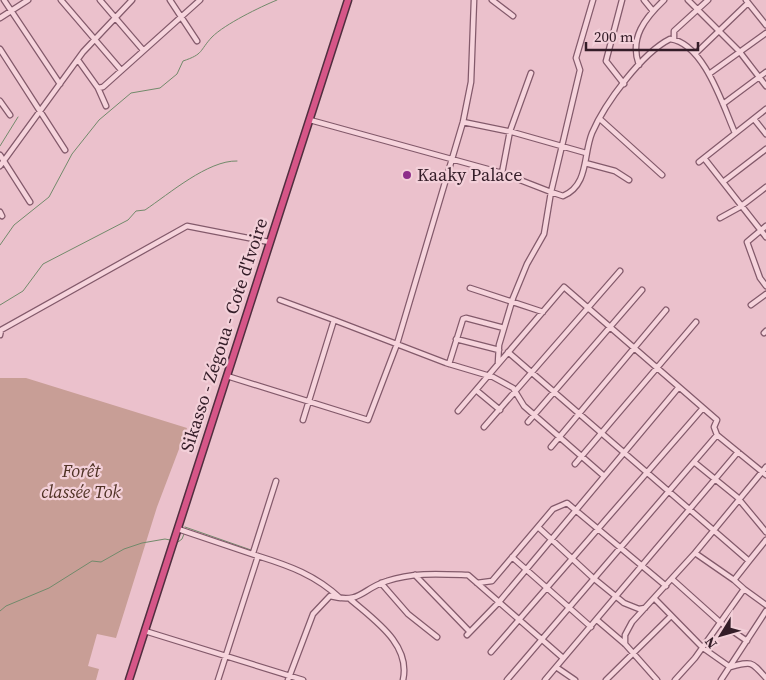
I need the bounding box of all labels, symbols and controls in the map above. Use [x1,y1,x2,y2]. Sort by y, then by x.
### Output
scale bar [586,20,698,52]
text: 200 m [594,26,634,47]
place label: Kaaky Palace [417,162,522,187]
marker: Kaaky Palace [401,169,413,181]
street label: Sikasso - Zégoua - Cote d'Ivoire [174,215,273,455]
park label: Forêt classée Tok [41,458,121,504]
north arrow [696,610,746,660]
text: N [700,633,722,653]

